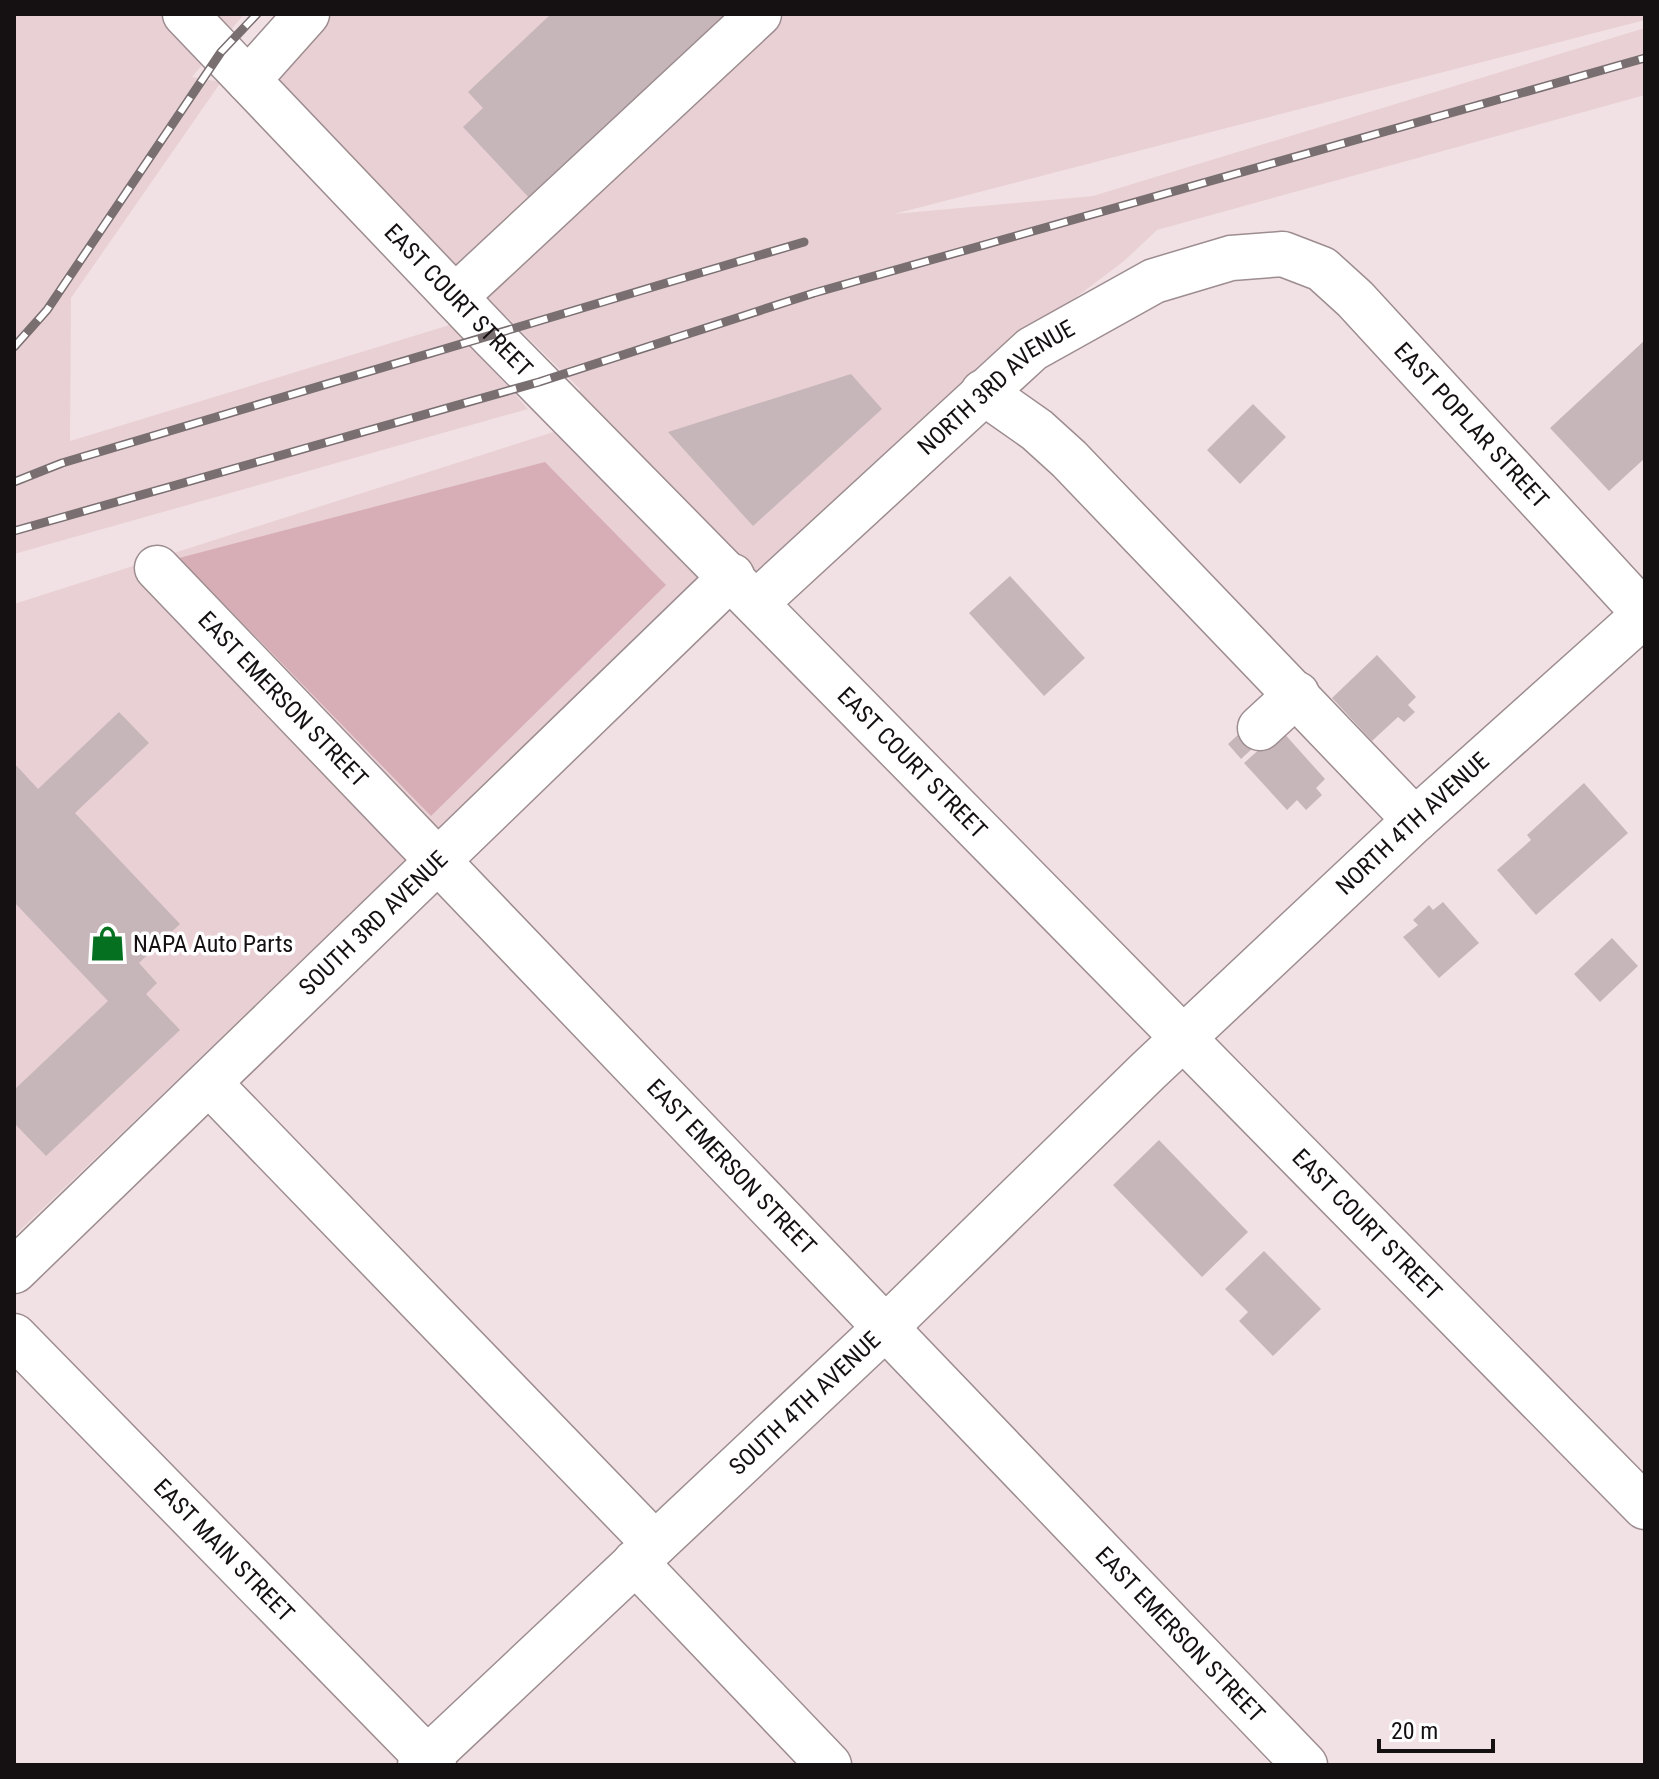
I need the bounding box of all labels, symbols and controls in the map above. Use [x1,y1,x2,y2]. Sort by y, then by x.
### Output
street label: EAST COURT STREET [379,218,538,383]
street label: NORTH 3RD AVENUE [912,314,1079,461]
street label: EAST POPLAR STREET [1388,337,1554,514]
street label: EAST EMERSON STREET [193,606,373,793]
street label: EAST COURT STREET [832,681,993,844]
street label: NORTH 4TH AVENUE [1330,747,1495,901]
street label: SOUTH 3RD AVENUE [293,845,453,1001]
shop icon: NAPA Auto Parts [88,925,126,963]
place label: NAPA Auto Parts [133,930,293,958]
street label: EAST EMERSON STREET [641,1074,822,1260]
street label: EAST COURT STREET [1286,1143,1447,1306]
street label: SOUTH 4TH AVENUE [724,1326,886,1481]
street label: EAST MAIN STREET [148,1473,300,1628]
street label: EAST EMERSON STREET [1090,1541,1270,1728]
scale bar [1379,1703,1493,1753]
text: 20 m [1391,1717,1438,1745]

